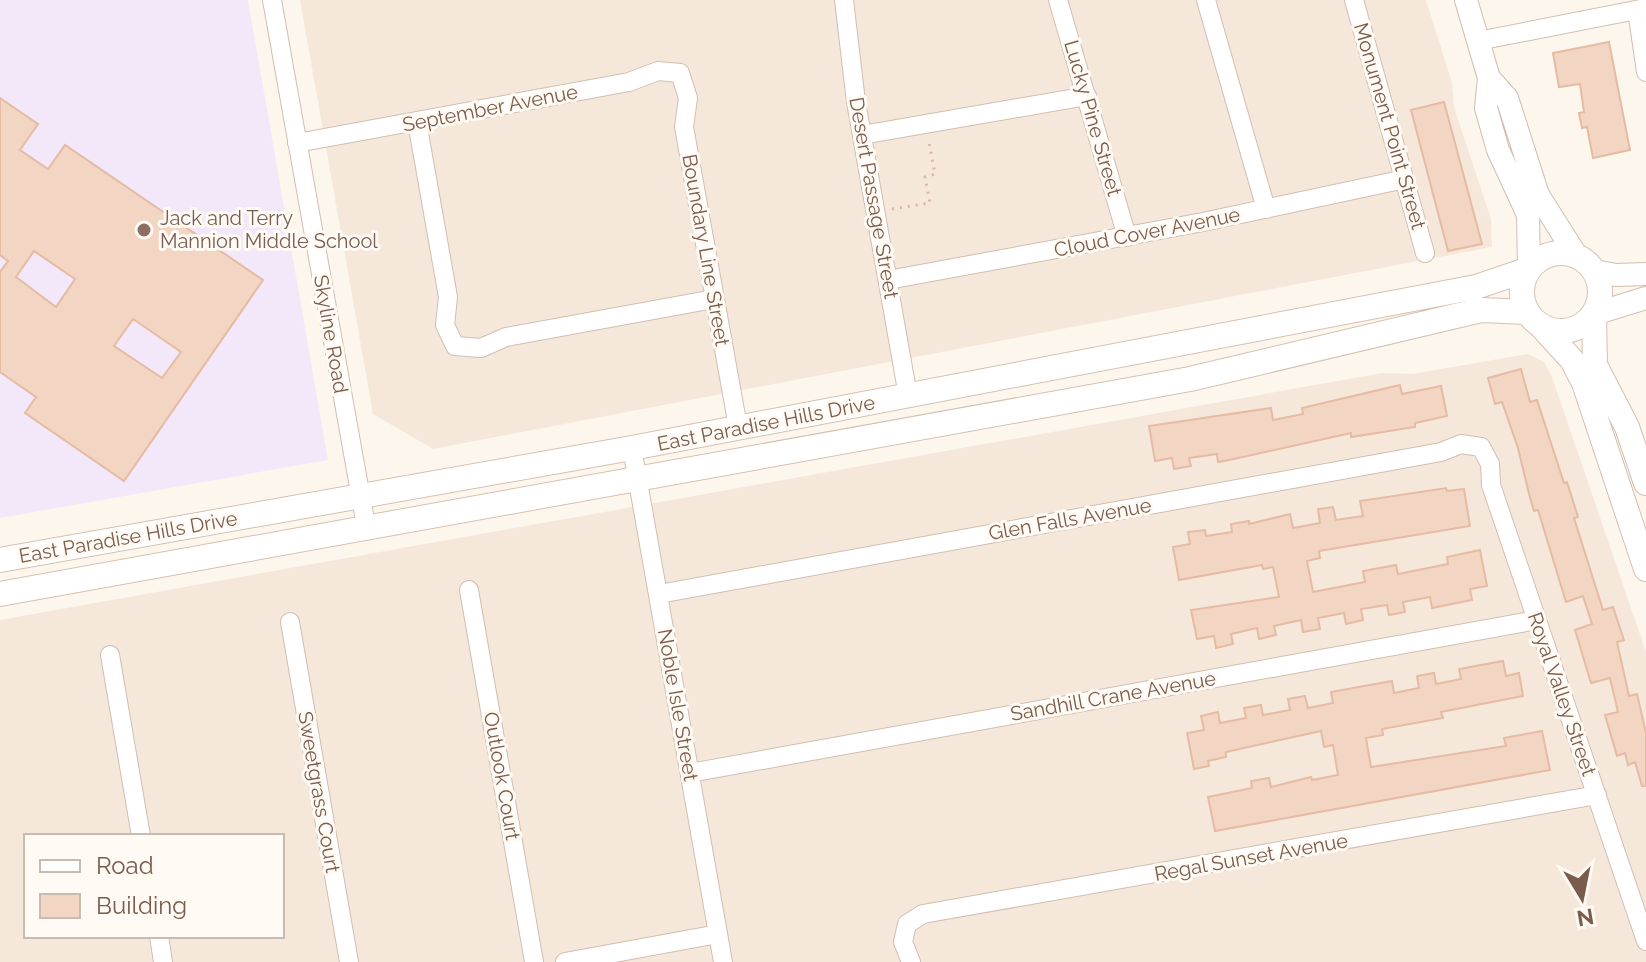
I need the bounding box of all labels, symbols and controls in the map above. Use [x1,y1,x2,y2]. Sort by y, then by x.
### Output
street label: Monument Point Street [1349,20,1431,232]
street label: Lucky Pine Street [1059,37,1127,199]
street label: September Avenue [400,79,580,137]
street label: Desert Passage Street [844,95,904,301]
street label: Boundary Line Street [677,152,735,348]
street label: Cloud Cover Avenue [1052,202,1242,262]
place label: Jack and Terry Mannion Middle School [160,206,378,253]
marker: Jack and Terry Mannion Middle School [135,221,153,239]
street label: Skyline Road [309,273,353,395]
street label: East Paradise Hills Drive [655,390,877,456]
street label: Glen Falls Avenue [987,493,1154,545]
street label: East Paradise Hills Drive [17,506,239,568]
street label: Royal Valley Street [1523,609,1601,779]
street label: Noble Isle Street [653,627,703,783]
street label: Sandhill Crane Avenue [1008,666,1218,726]
street label: Sweetgrass Court [293,709,345,875]
street label: Outlook Court [479,710,525,842]
street label: Regal Sunset Avenue [1152,828,1350,886]
legend [24,834,284,938]
text: Road [96,851,154,880]
north arrow [1542,858,1622,938]
text: Building [96,891,187,920]
text: N [1575,903,1596,932]

